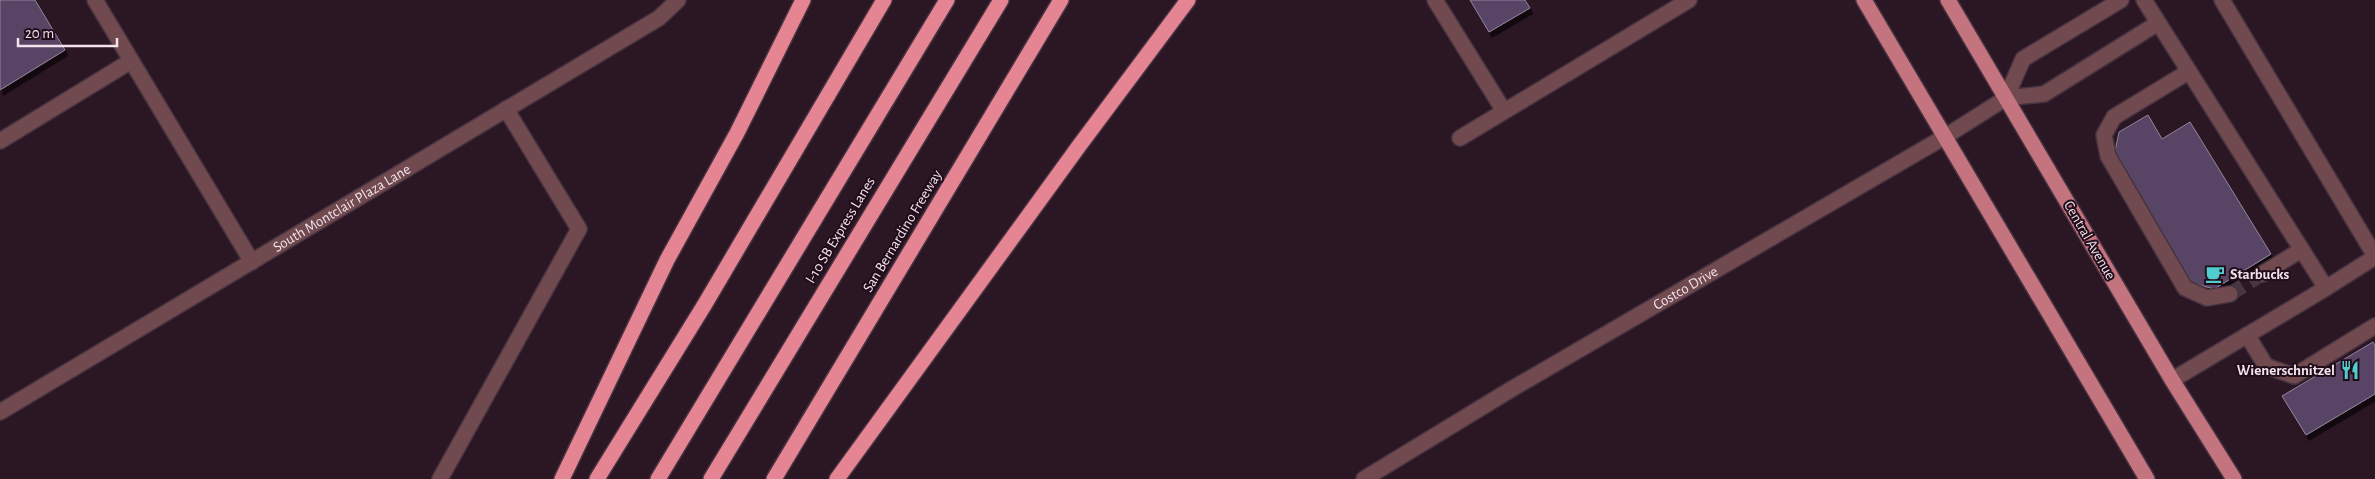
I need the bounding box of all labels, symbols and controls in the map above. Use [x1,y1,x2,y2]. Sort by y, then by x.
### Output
scale bar [18,15,116,47]
text: 20 m [25,26,54,41]
street label: South Montclair Plaza Lane [271,161,413,255]
street label: San Bernardino Freeway [860,167,945,295]
street label: I-10 SB Express Lanes [803,174,878,286]
street label: Central Avenue [2061,198,2118,282]
cafe icon: Starbucks [2204,263,2226,285]
street label: Costco Drive [1651,264,1721,313]
place label: Starbucks [2230,267,2290,282]
restaurant icon: Wienerschnitzel [2339,359,2361,381]
place label: Wienerschnitzel [2237,363,2335,378]

